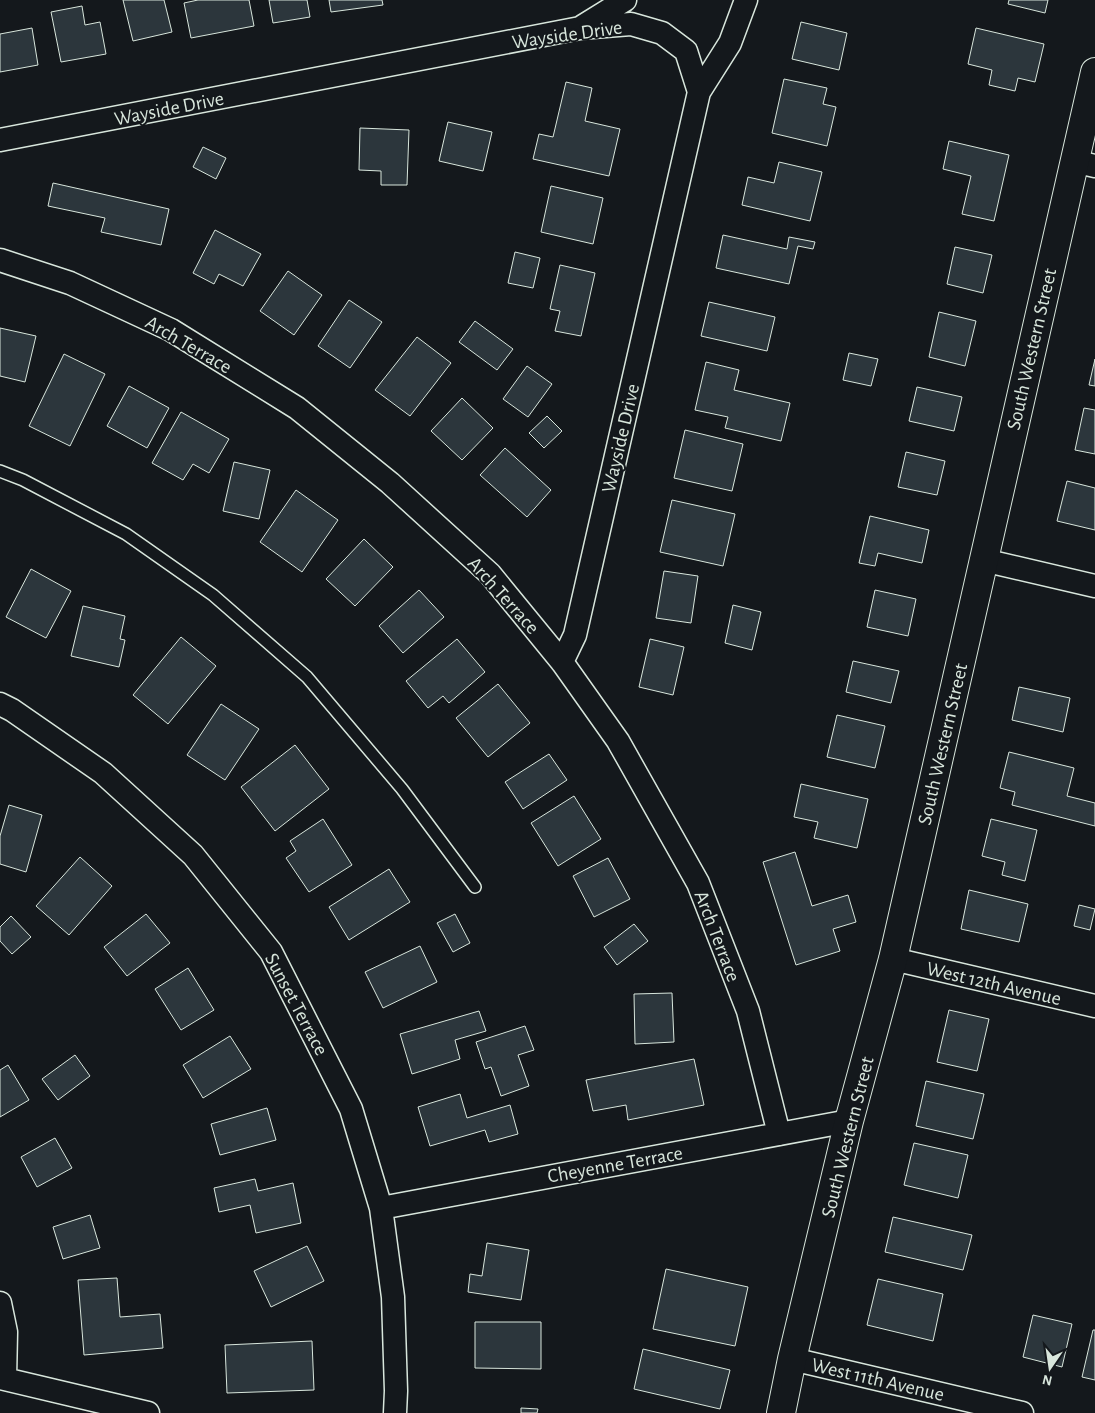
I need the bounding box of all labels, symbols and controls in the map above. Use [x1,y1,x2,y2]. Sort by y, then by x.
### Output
street label: Wayside Drive [511,17,624,53]
street label: Wayside Drive [113,89,226,129]
street label: South Western Street [1004,266,1060,432]
street label: Arch Terrace [142,312,235,377]
street label: Wayside Drive [599,382,643,495]
street label: Arch Terrace [464,553,543,638]
street label: South Western Street [915,661,971,827]
street label: Arch Terrace [691,888,744,985]
street label: Sunset Terrace [261,950,331,1059]
street label: West 12th Avenue [924,959,1063,1009]
street label: South Western Street [818,1054,878,1220]
street label: Cheyenne Terrace [546,1143,684,1187]
north arrow [1025,1343,1075,1393]
street label: West 11th Avenue [810,1355,946,1405]
text: N [1041,1372,1054,1388]

